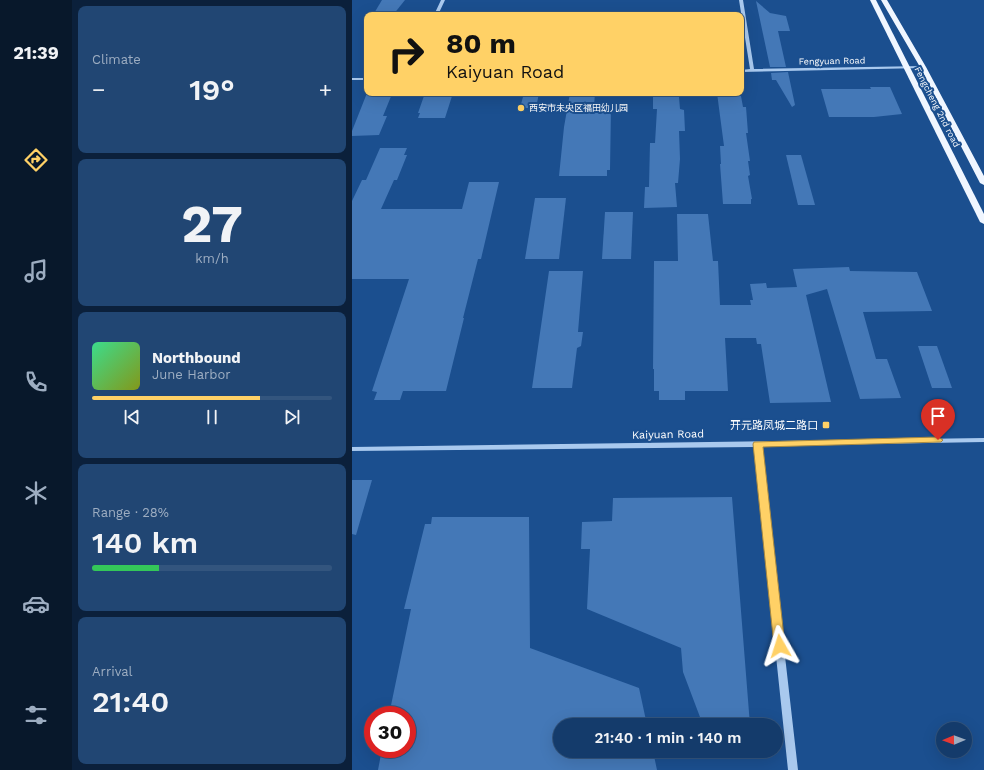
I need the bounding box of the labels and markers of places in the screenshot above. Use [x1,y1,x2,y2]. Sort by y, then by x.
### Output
marker: 西安市未央区福田幼儿园 [516,103,526,113]
place label: 西安市未央区福田幼儿园 [529,103,628,113]
pin [921,399,955,440]
place label: 开元路凤城二路口 [730,419,818,432]
marker: 开元路凤城二路口 [821,420,831,430]

